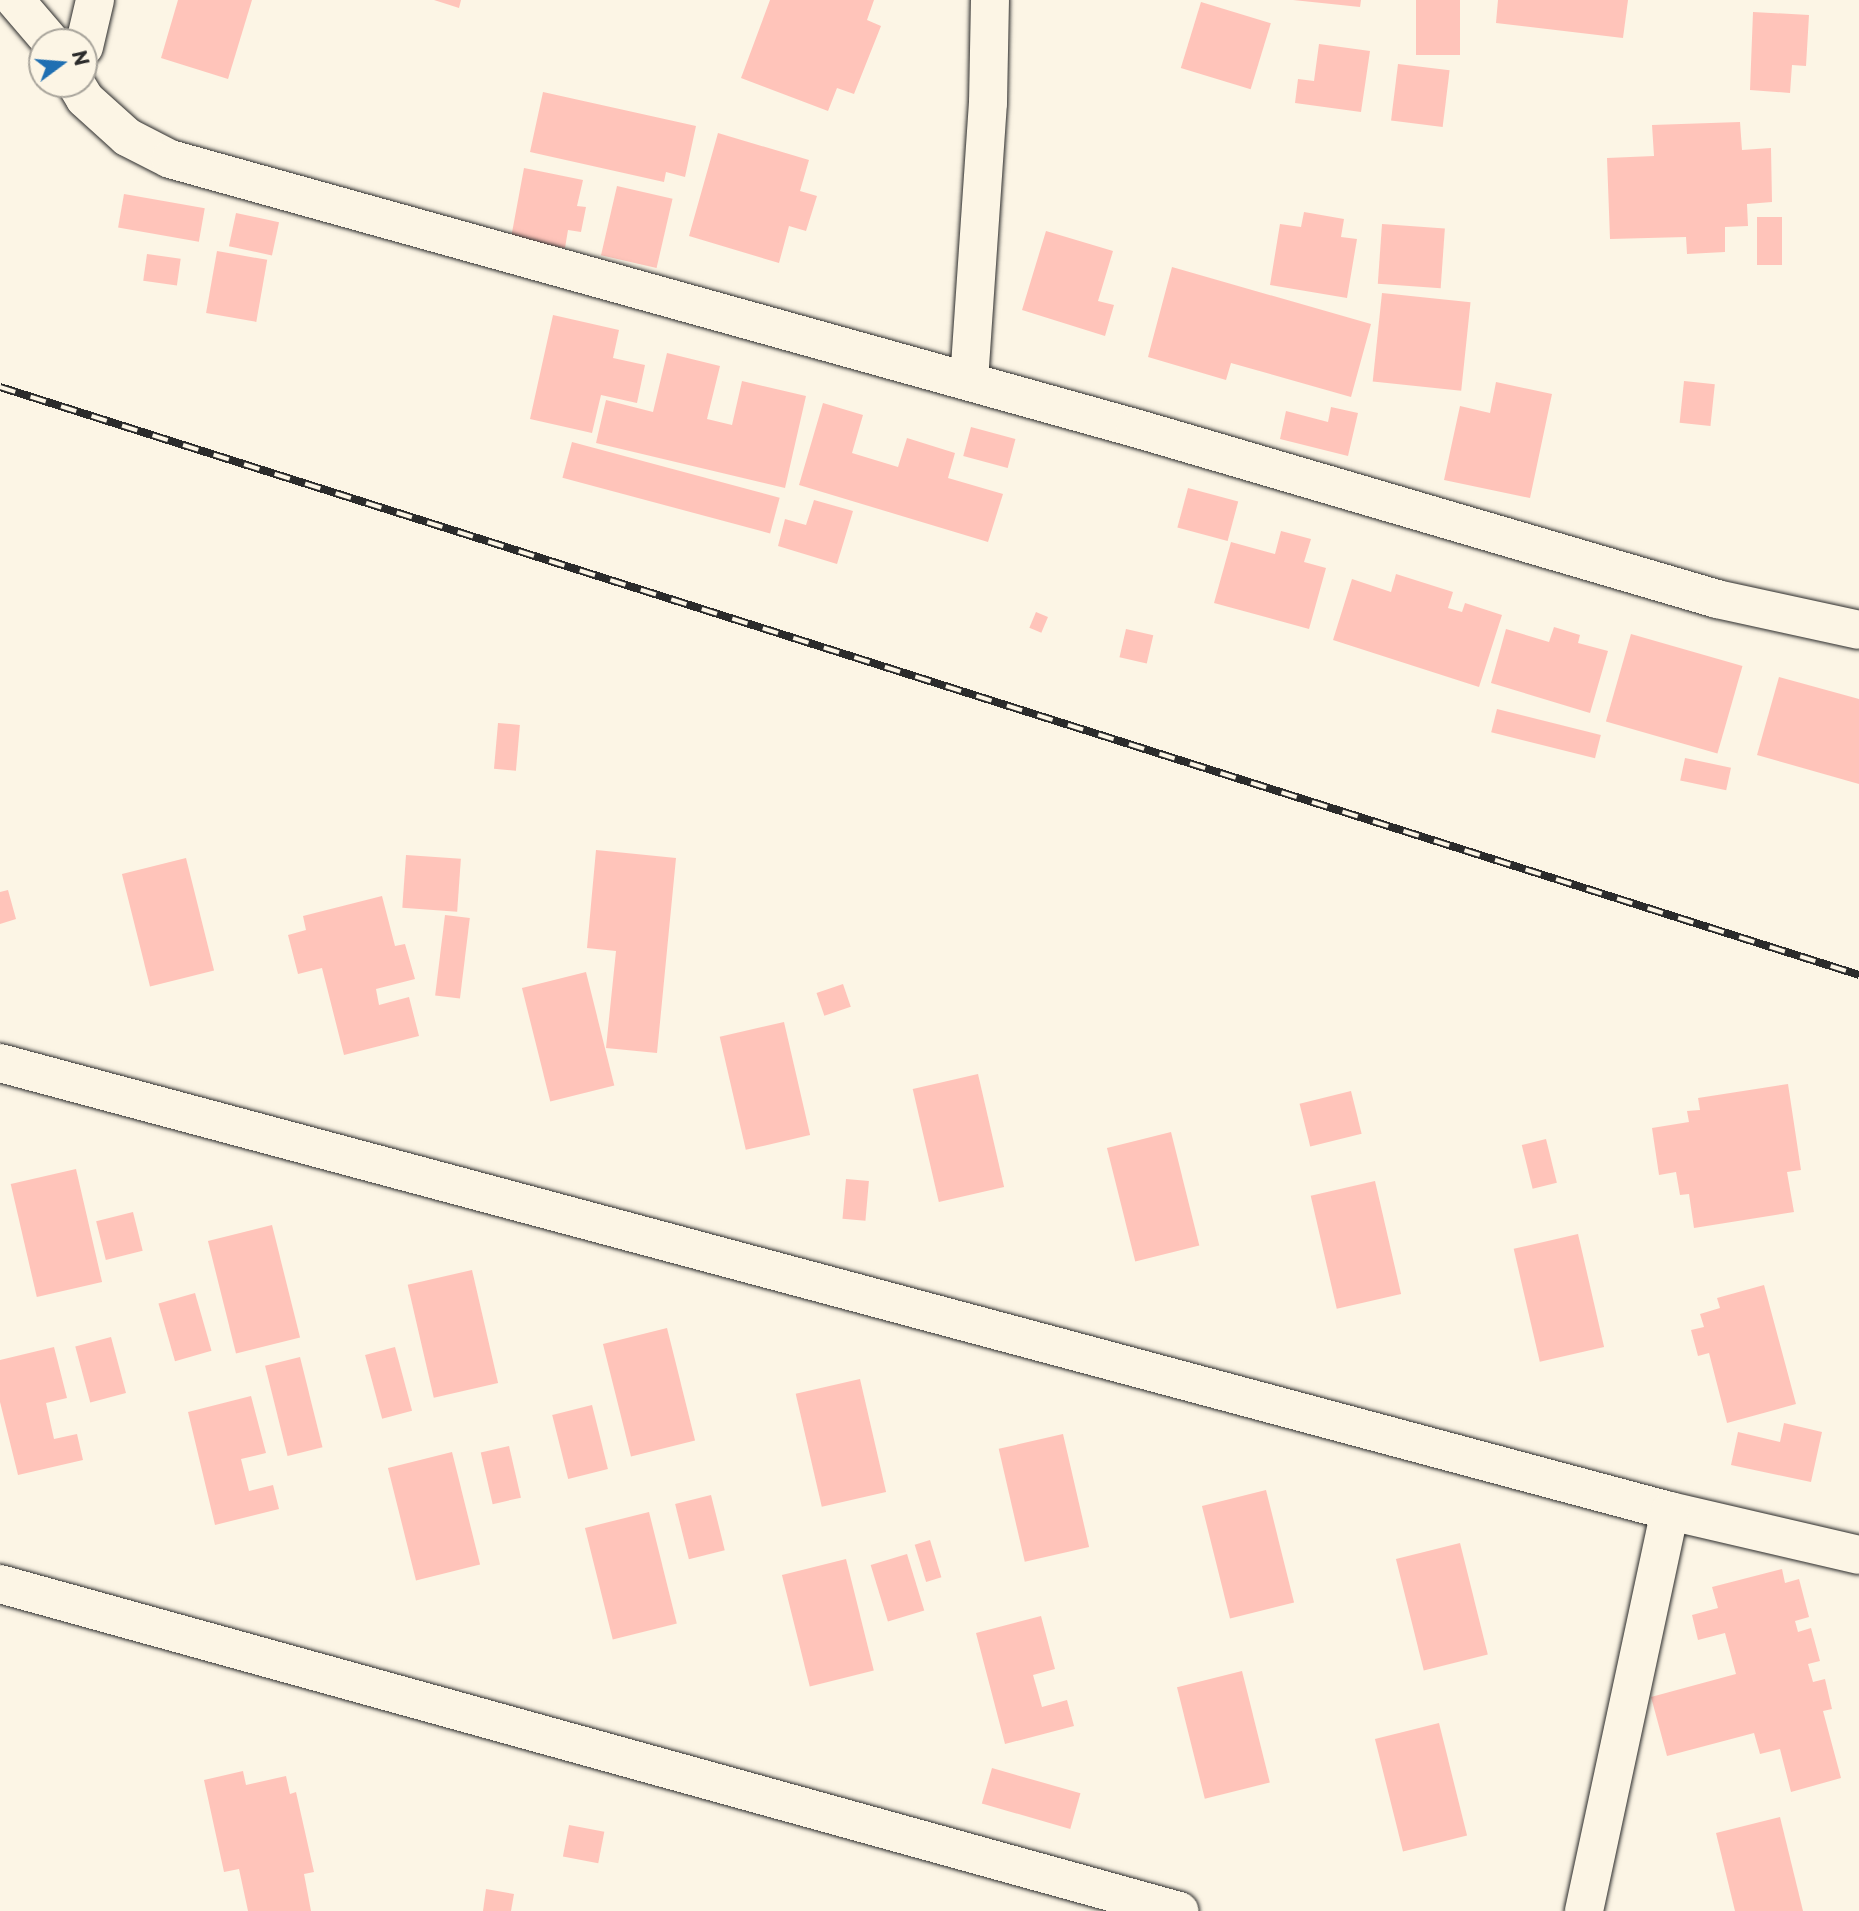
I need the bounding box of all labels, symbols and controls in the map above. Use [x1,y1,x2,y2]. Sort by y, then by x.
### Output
north arrow [28,28,98,98]
text: N [66,47,97,69]

